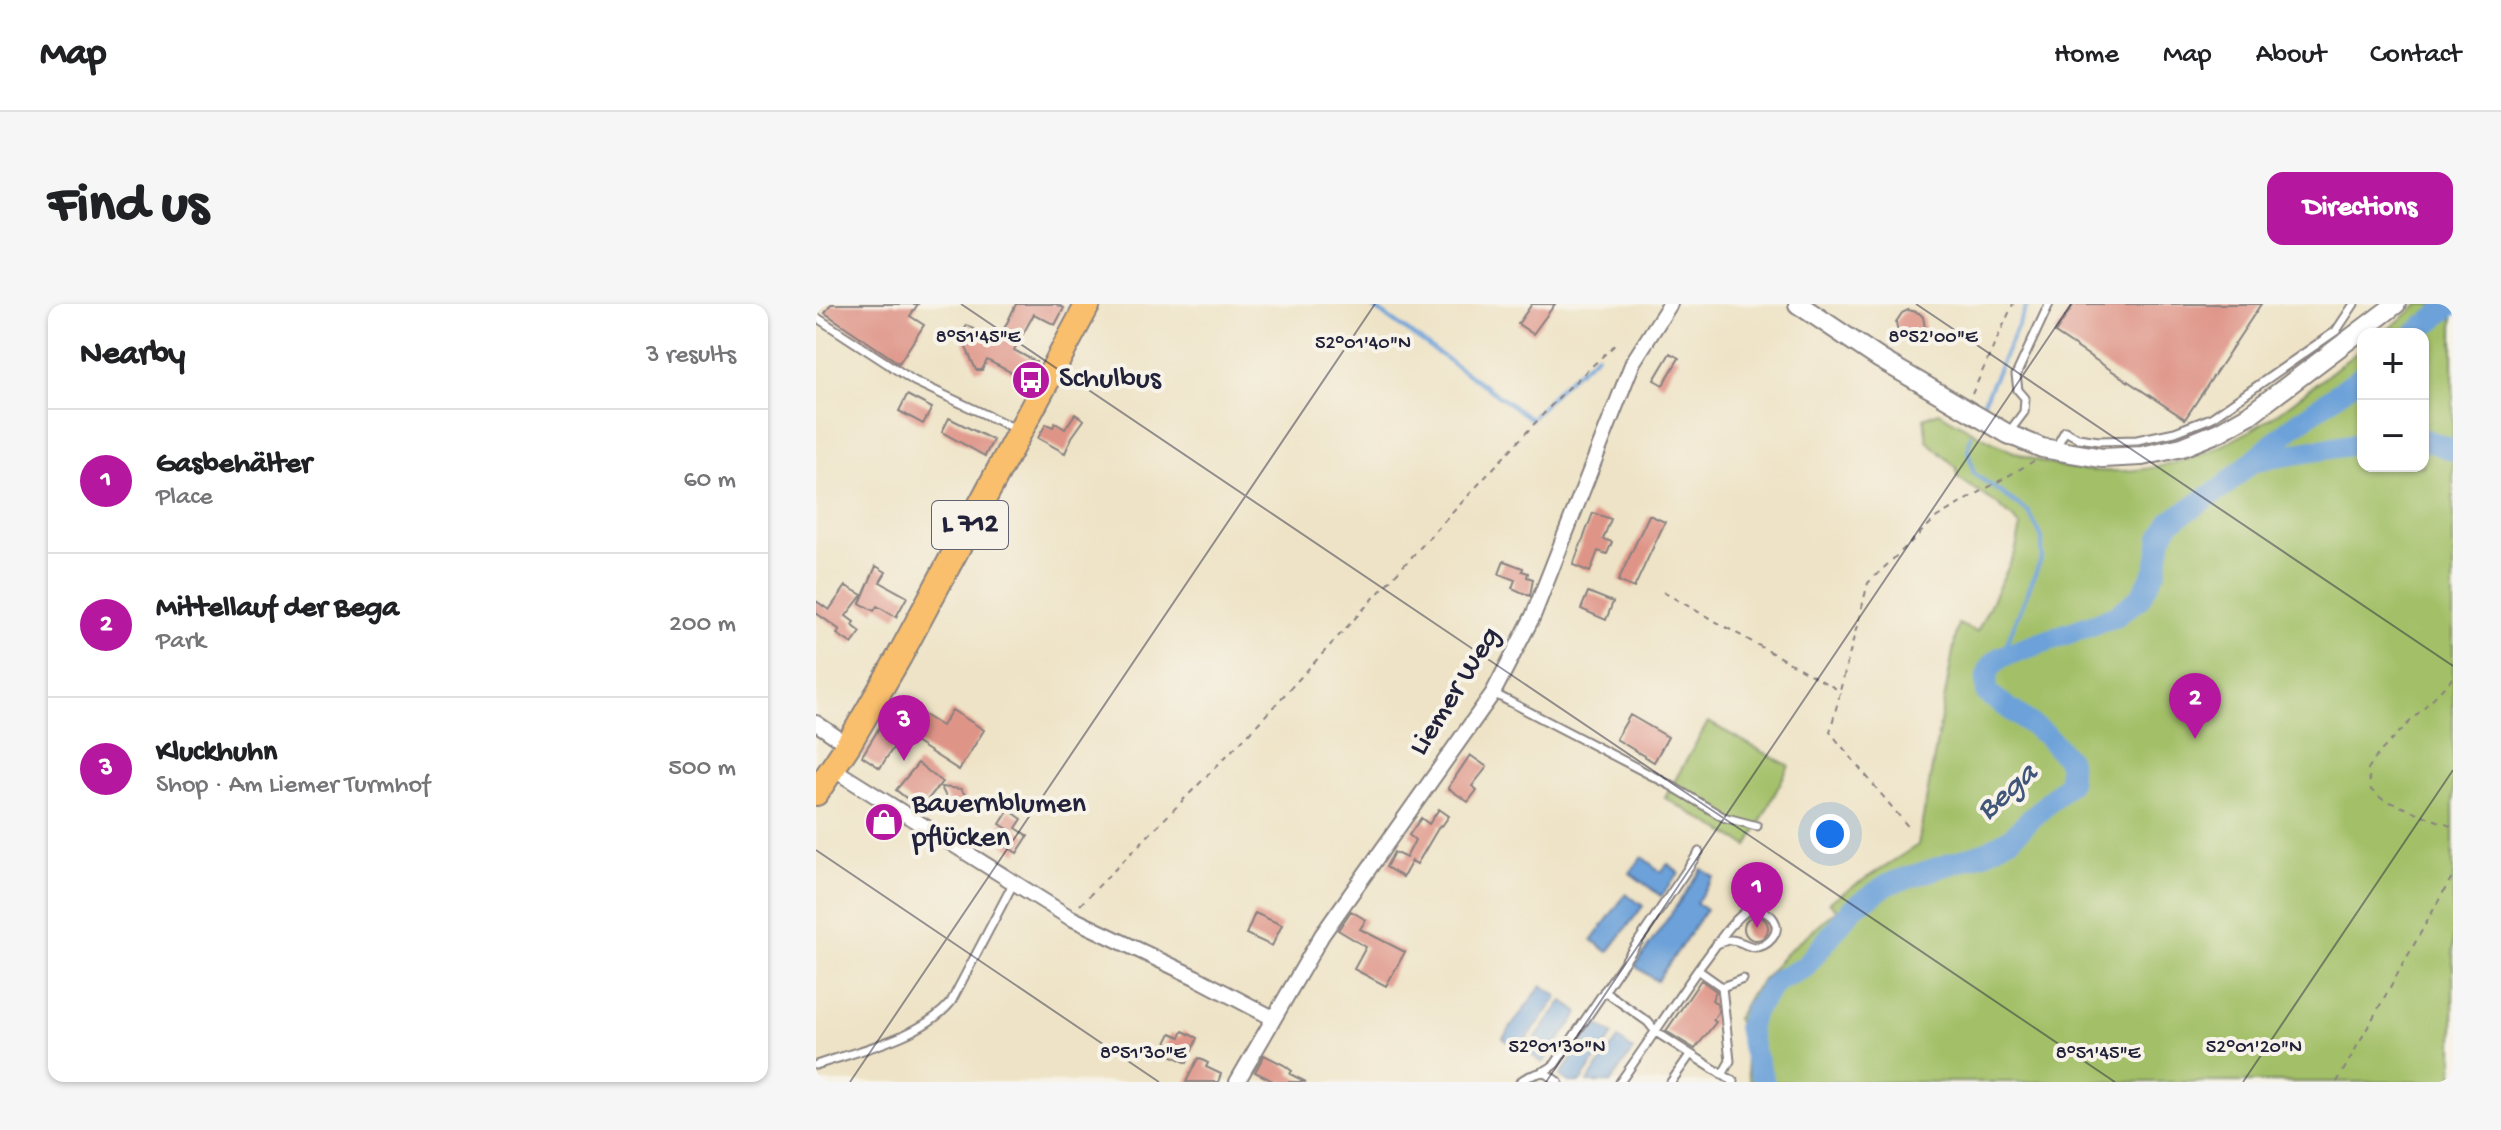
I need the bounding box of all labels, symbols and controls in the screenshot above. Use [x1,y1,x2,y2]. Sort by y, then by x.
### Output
text: Map [40,33,106,77]
text: Home [2054,39,2119,72]
text: Map [2163,39,2212,72]
text: About [2256,39,2326,72]
text: Contact [2370,39,2461,72]
button: Directions [2267,172,2453,245]
text: Find us [48,175,208,241]
text: 8°51'45"E [936,327,1022,350]
text: 8°52'00"E [1889,327,1979,350]
map controls [2357,328,2429,472]
button: + [2357,328,2429,400]
text: 52°01'40"N [1315,333,1411,356]
text: Nearby [80,336,185,376]
text: 3 results [646,341,736,372]
bus stop icon: Schulbus [1010,359,1052,401]
place label: Schulbus [1059,363,1162,398]
button: − [2357,400,2429,472]
text: Gasbehälter [156,448,312,483]
text: 1 [101,466,111,497]
text: 60 m [683,466,736,497]
text: Place [156,483,213,514]
road number: L 712 [932,501,1008,549]
text: Mittellauf der Bega [156,592,399,627]
text: 2 [100,610,112,641]
text: 200 m [669,610,736,641]
street label: Liemer Weg [1403,621,1509,763]
text: Park [156,627,206,658]
pin: 2 [2169,673,2221,739]
pin: 3 [878,695,930,761]
text: Kluckhuhn [156,736,277,771]
text: 3 [99,754,113,785]
text: 500 m [668,754,736,785]
water label: Bega [1970,755,2048,830]
text: Shop · Am Liemer Turmhof [156,771,430,802]
place label: Bauernblumen pflücken [911,788,1086,857]
shop icon: Bauernblumen pflücken [863,801,905,843]
your location [1810,814,1850,854]
pin: 1 [1731,862,1783,928]
text: 52°01'30"N [1509,1037,1605,1060]
text: 52°01'20"N [2206,1037,2302,1060]
text: 8°51'30"E [1100,1043,1188,1066]
text: 8°51'45"E [2056,1043,2142,1066]

